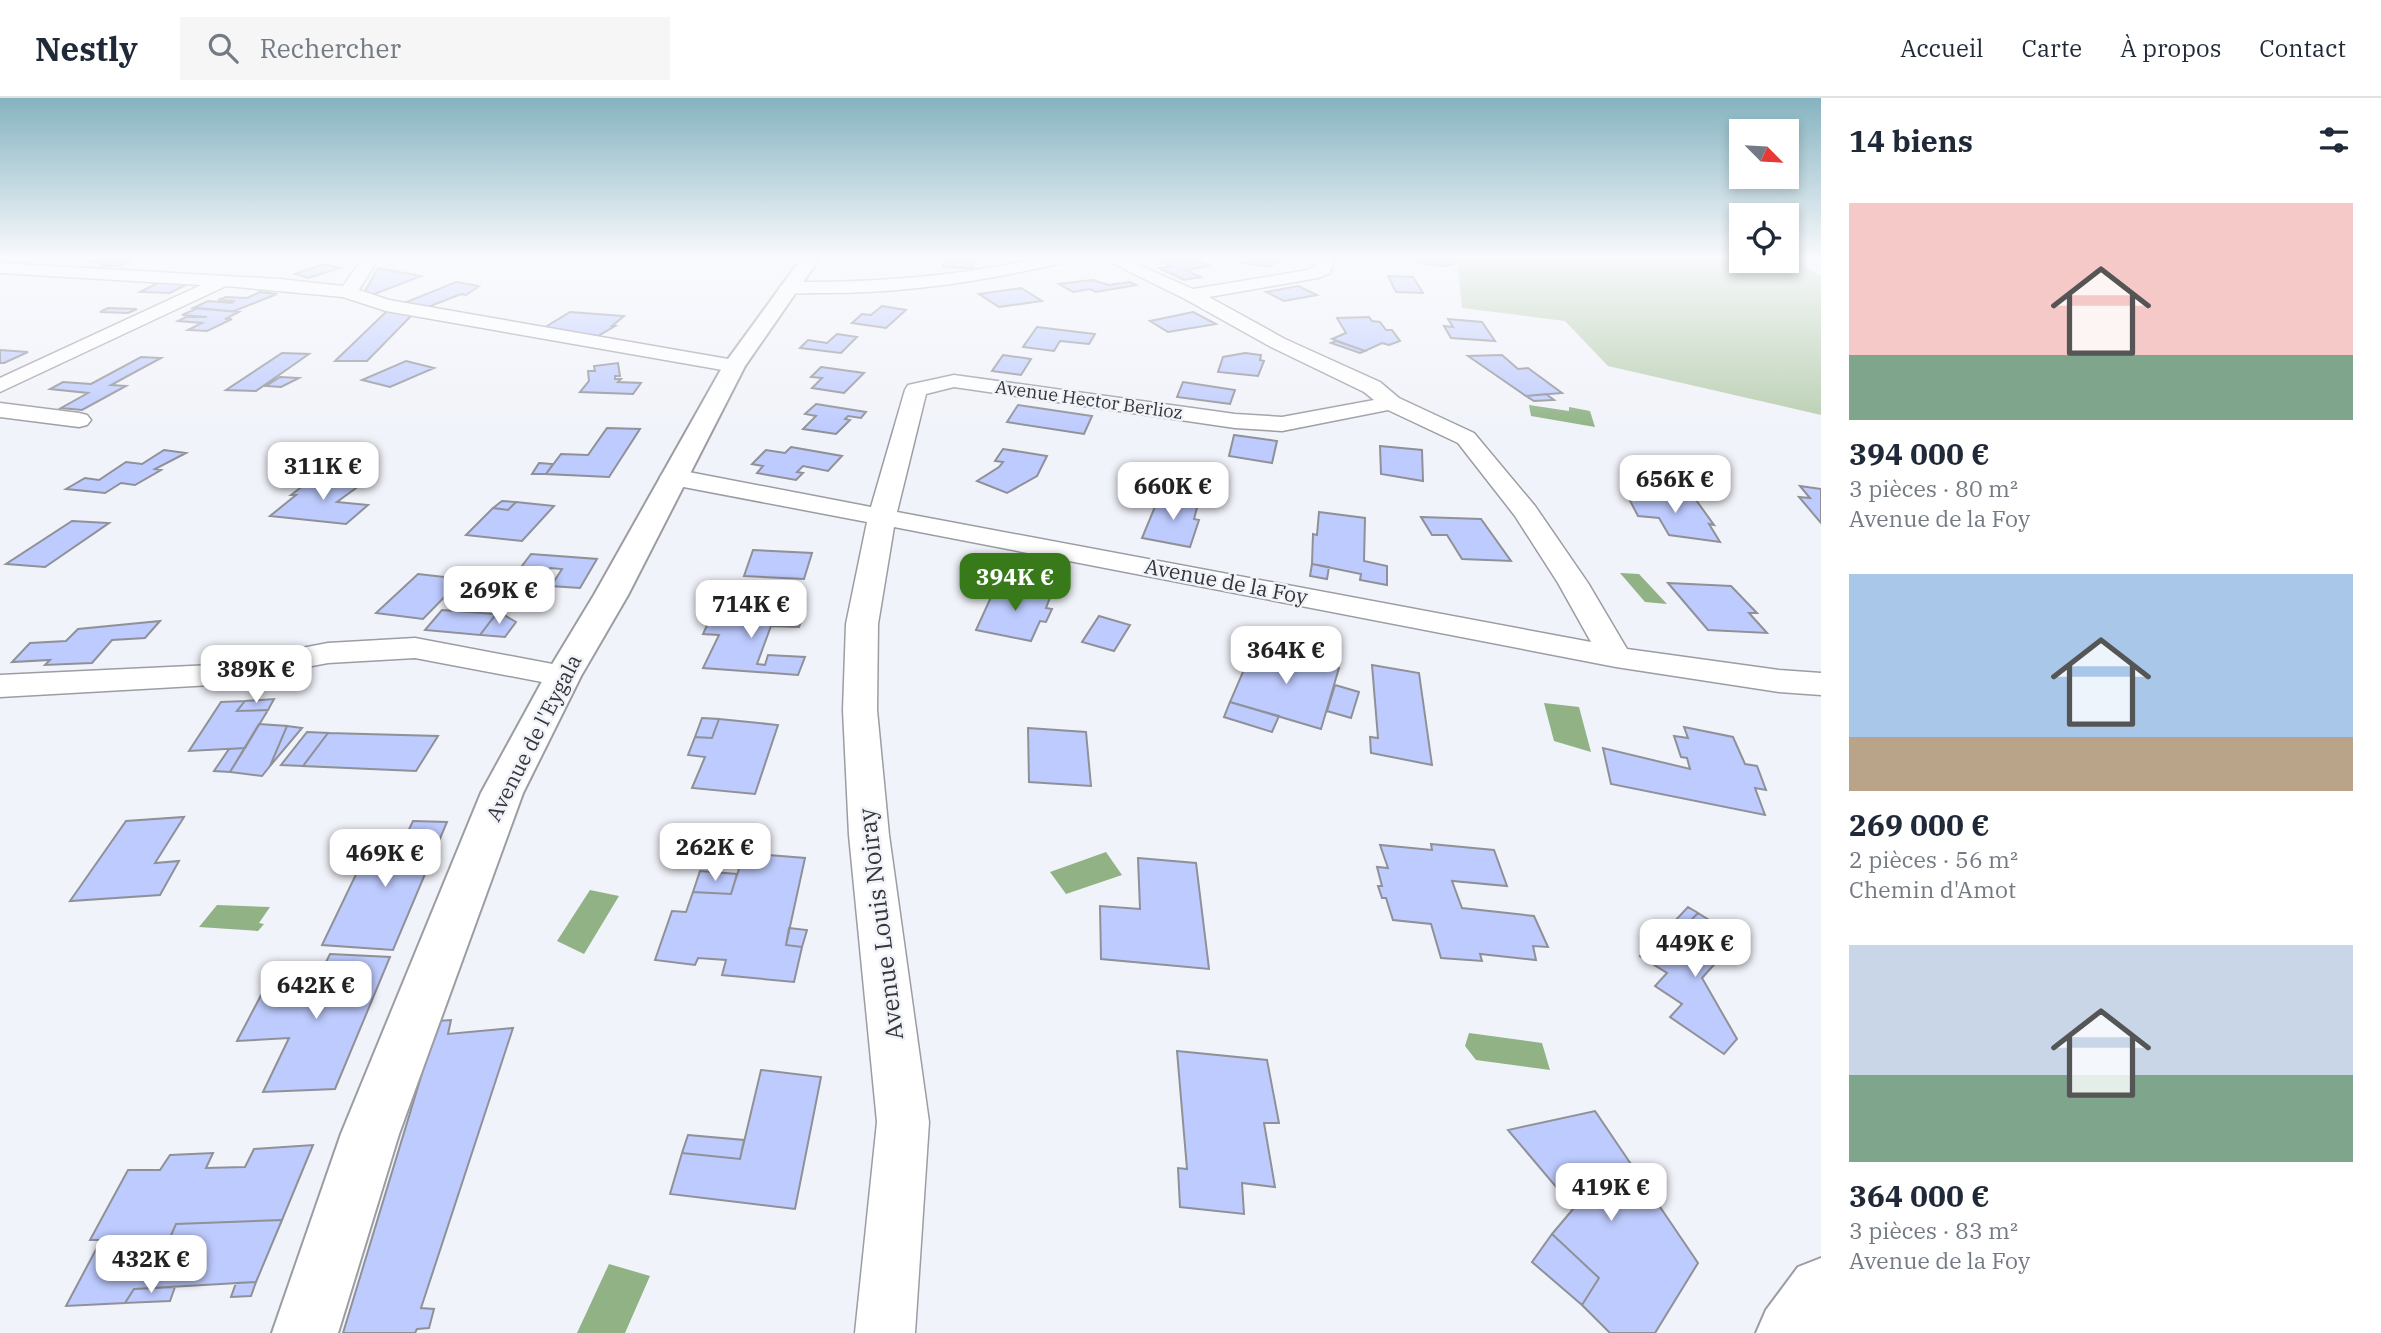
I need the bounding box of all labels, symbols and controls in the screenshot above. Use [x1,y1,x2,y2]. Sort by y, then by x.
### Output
search box [180,17,670,80]
text: Nestly [35,27,138,70]
icon: search [204,29,242,67]
text: Rechercher [260,31,401,65]
text: Accueil [1900,32,1984,64]
text: Carte [2022,32,2082,64]
text: À propos [2120,32,2221,64]
text: Contact [2259,32,2346,64]
north arrow [1729,119,1799,189]
map controls [1729,119,1799,273]
text: 14 biens [1849,121,1973,160]
icon: filters [2315,121,2353,159]
button: locate [1729,203,1799,273]
icon: home [2038,248,2164,374]
street label: Avenue Hector Berlioz [994,375,1184,424]
text: 394 000 € [1849,434,1990,473]
pin: 311K € [266,442,380,502]
text: 311K € [284,450,362,480]
pin: 656K € [1618,456,1732,515]
pin: 660K € [1116,462,1230,522]
text: 656K € [1636,463,1714,493]
text: 660K € [1134,470,1212,500]
text: 3 pièces · 80 m² [1849,473,2018,503]
text: Avenue de la Foy [1849,503,2030,533]
street label: Avenue de la Foy [1142,551,1311,611]
pin: 394K € [958,554,1072,613]
text: 394K € [976,561,1054,591]
pin: 269K € [442,566,556,626]
text: 269K € [460,574,538,604]
pin: 714K € [694,580,808,640]
text: 714K € [712,588,790,618]
icon: home [2038,619,2164,745]
pin: 364K € [1229,626,1343,686]
text: 364K € [1247,634,1325,664]
pin: 389K € [199,646,313,705]
street label: Avenue de l'Eygala [479,649,587,826]
text: 389K € [217,653,295,683]
text: 269 000 € [1849,805,1990,844]
street label: Avenue Louis Noiray [850,806,910,1042]
pin: 262K € [658,824,772,883]
pin: 469K € [328,830,442,889]
text: 262K € [676,831,754,861]
text: 469K € [346,837,424,867]
text: 2 pièces · 56 m² [1849,844,2018,874]
text: Chemin d'Amot [1849,874,2016,904]
pin: 449K € [1638,920,1752,979]
text: 449K € [1656,927,1734,957]
pin: 642K € [259,962,373,1021]
text: 642K € [277,969,355,999]
icon: home [2038,990,2164,1116]
pin: 419K € [1554,1164,1668,1223]
text: 419K € [1572,1171,1650,1201]
text: 364 000 € [1849,1176,1990,1215]
text: 3 pièces · 83 m² [1849,1215,2018,1245]
pin: 432K € [94,1236,208,1295]
text: 432K € [112,1243,190,1273]
text: Avenue de la Foy [1849,1245,2030,1275]

